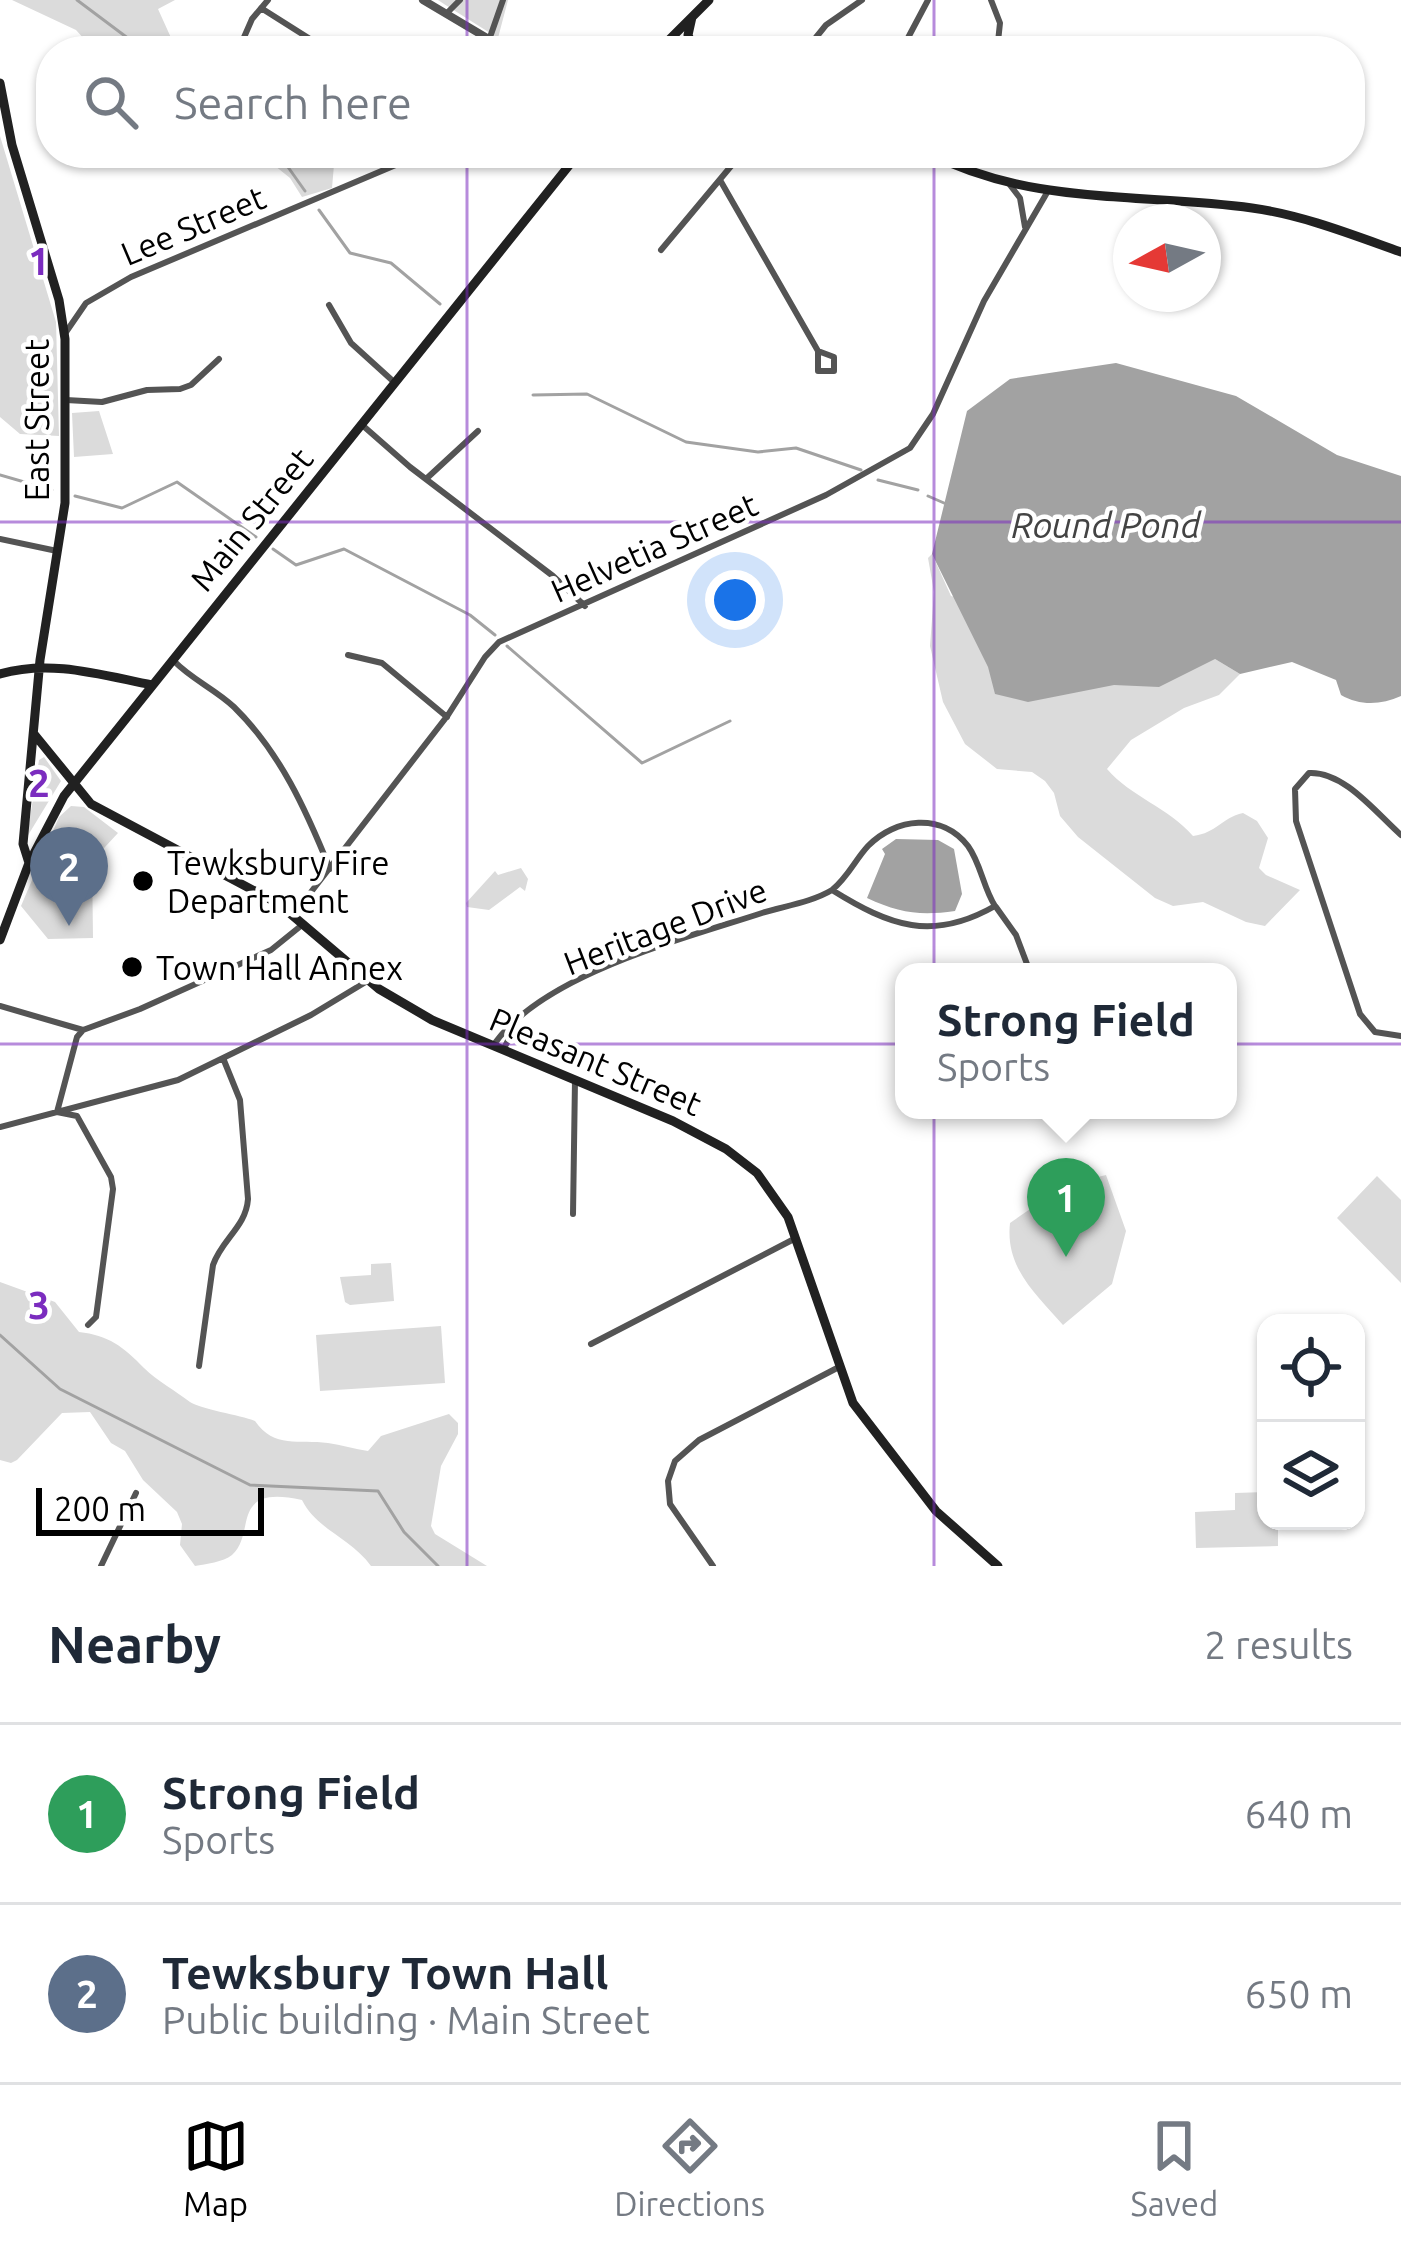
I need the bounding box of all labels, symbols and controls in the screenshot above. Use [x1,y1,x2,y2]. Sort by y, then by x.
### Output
search box [36,36,1365,168]
icon: search [78,69,144,135]
text: Search here [174,77,412,128]
street label: Lee Street [115,178,271,272]
north arrow [1113,204,1221,312]
text: 1 [28,239,50,282]
street label: East Street [18,339,55,501]
street label: Main Street [182,440,320,598]
street label: Helvetia Street [545,485,763,609]
water label: Round Pond [1011,504,1202,545]
your location [705,570,765,630]
text: 2 [28,761,50,804]
pin: 2 [30,827,108,926]
place label: Tewksbury Fire Department [167,844,390,919]
marker: Tewksbury Fire Department [130,868,156,894]
street label: Heritage Drive [558,870,772,982]
place label: Town Hall Annex [156,949,403,986]
marker: Town Hall Annex [119,954,145,980]
popup [895,963,1237,1119]
text: Strong Field [937,994,1195,1045]
street label: Pleasant Street [485,1000,707,1122]
text: Sports [937,1045,1050,1088]
pin: 1 [1027,1158,1105,1257]
text: 3 [28,1283,50,1326]
map controls [1257,1314,1365,1530]
button: locate [1257,1314,1365,1422]
button: layers [1257,1422,1365,1530]
scale bar [36,1482,264,1535]
text: 200 m [54,1490,146,1527]
text: Nearby [48,1615,221,1673]
text: 2 results [1204,1623,1353,1666]
text: Strong Field [162,1767,420,1818]
text: 1 [76,1792,98,1835]
text: 640 m [1244,1792,1353,1835]
text: Sports [162,1818,275,1861]
text: Tewksbury Town Hall [162,1947,608,1998]
text: 2 [76,1972,98,2015]
text: 650 m [1244,1972,1353,2015]
text: Public building · Main Street [162,1998,650,2041]
tab: Map [183,2113,249,2222]
tab: Directions [614,2113,765,2222]
tab: Saved [1130,2113,1218,2222]

